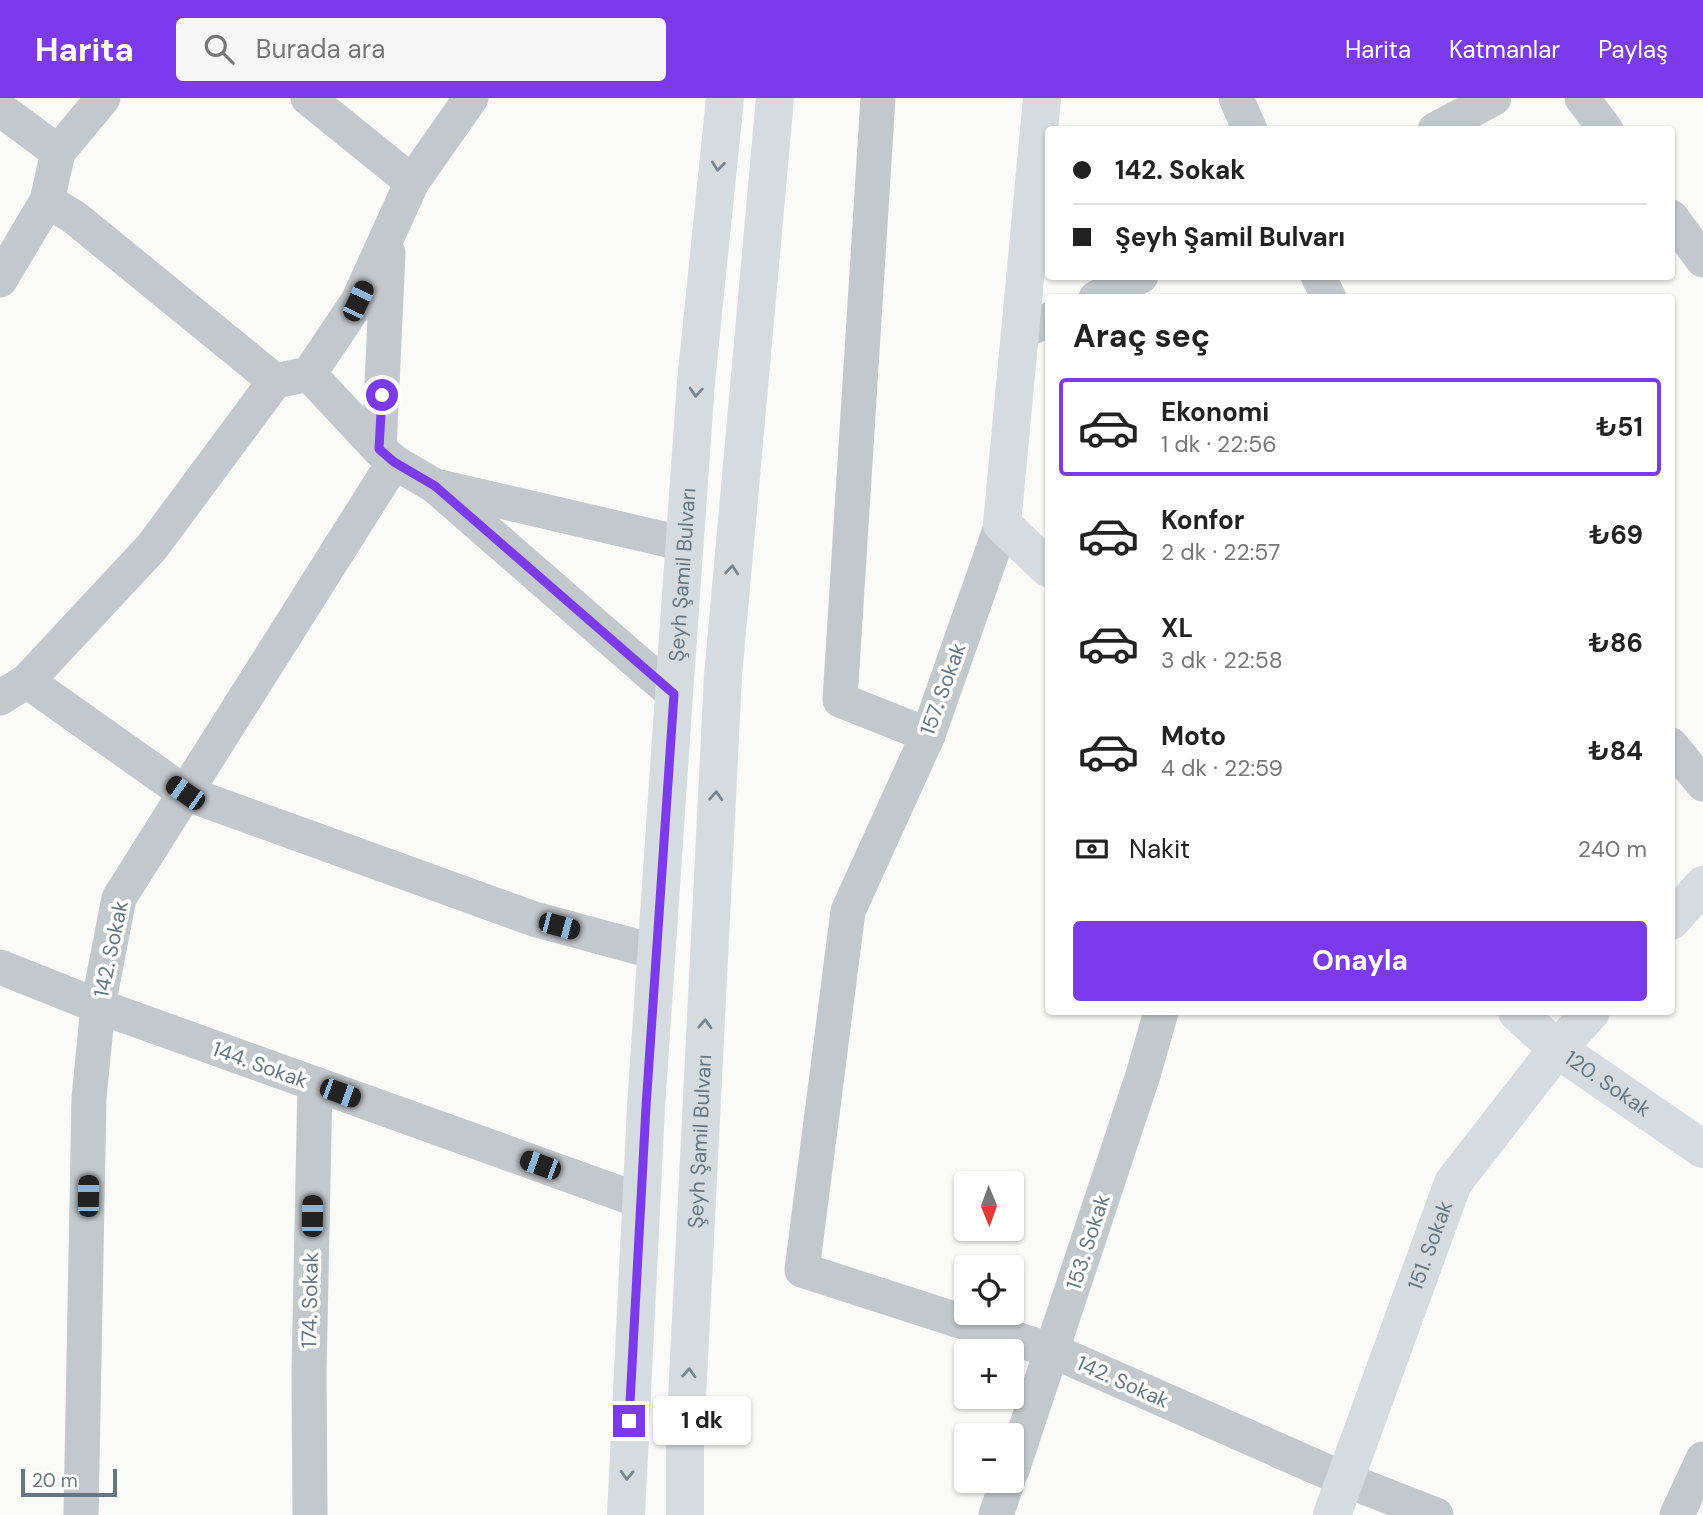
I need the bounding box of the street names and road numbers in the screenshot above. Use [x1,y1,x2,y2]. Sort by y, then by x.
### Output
street label: Şeyh Şamil Bulvarı [662,487,703,663]
street label: 157. Sokak [913,639,973,739]
street label: 142. Sokak [87,898,135,1000]
street label: 144. Sokak [209,1035,312,1095]
street label: 120. Sokak [1559,1044,1657,1123]
street label: Şeyh Şamil Bulvarı [682,1054,718,1229]
street label: 153. Sokak [1059,1190,1117,1293]
street label: 151. Sokak [1401,1197,1459,1294]
street label: 174. Sokak [295,1251,325,1348]
street label: 142. Sokak [1072,1349,1174,1415]

